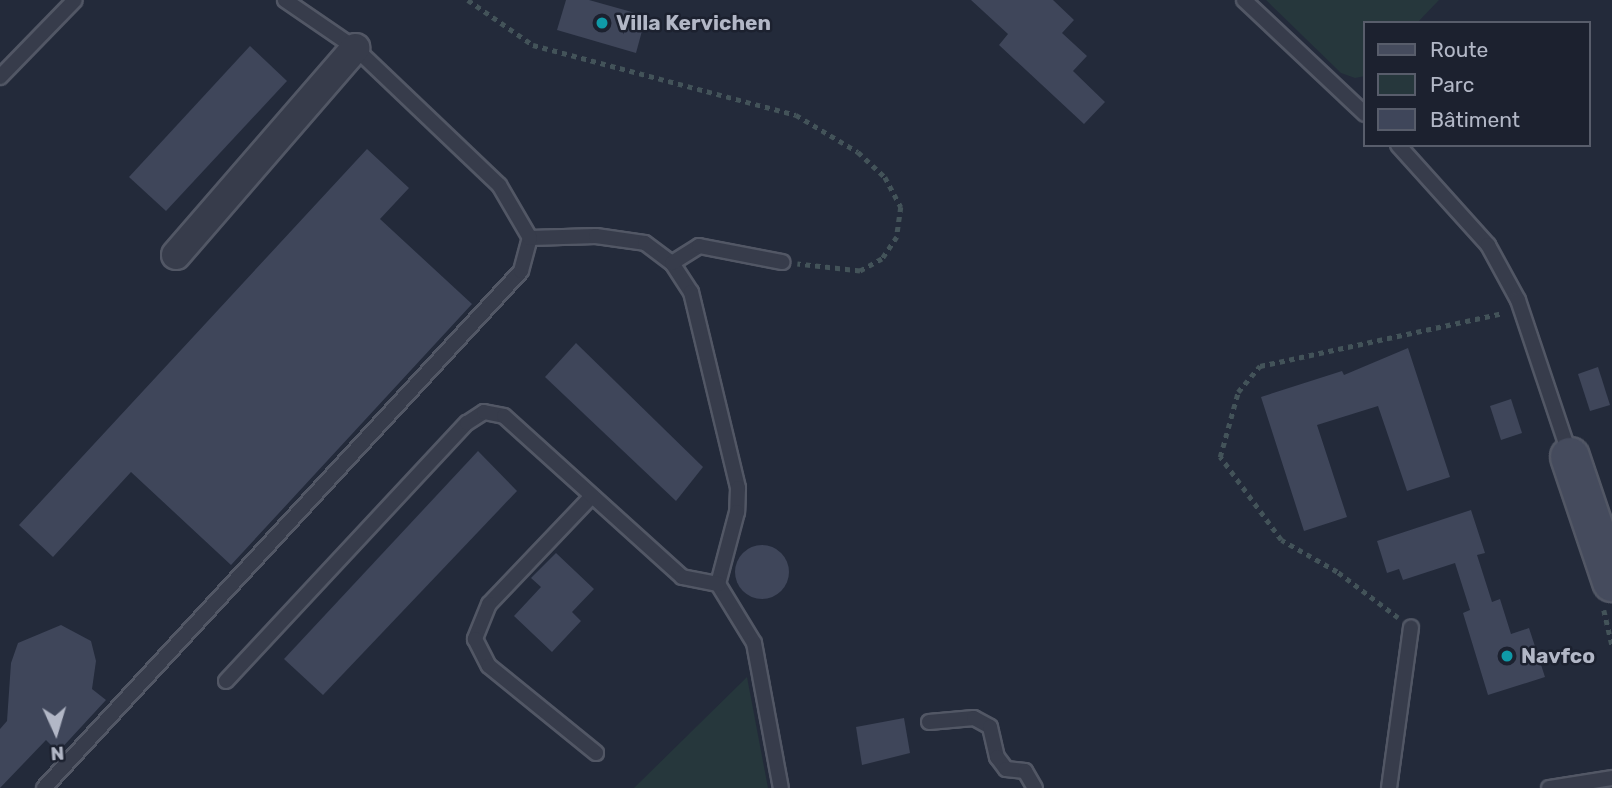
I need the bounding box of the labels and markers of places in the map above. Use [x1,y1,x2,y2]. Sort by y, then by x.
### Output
place label: Villa Kervichen [616,10,771,36]
marker: Villa Kervichen [594,15,610,31]
place label: Navfco [1521,643,1595,669]
marker: Navfco [1499,648,1515,664]

